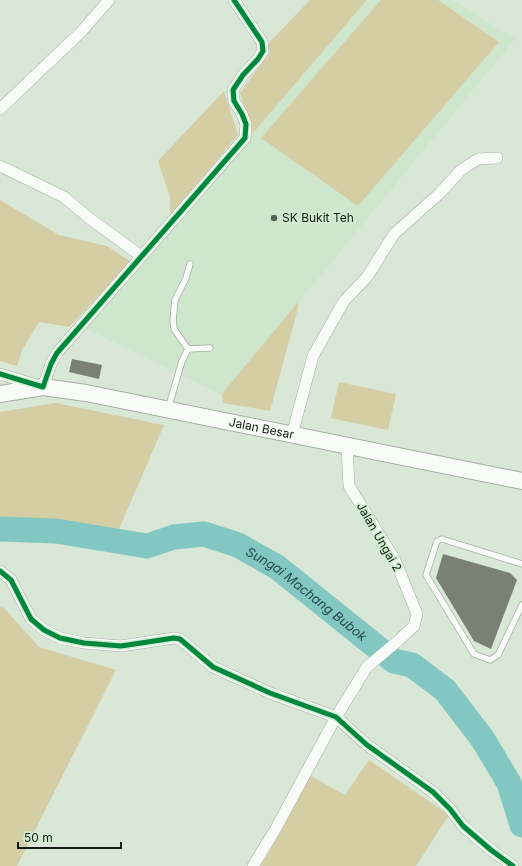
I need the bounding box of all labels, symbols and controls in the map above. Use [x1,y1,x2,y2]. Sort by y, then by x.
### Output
place label: SK Bukit Teh [282,210,354,225]
marker: SK Bukit Teh [269,213,279,223]
street label: Jalan Besar [228,414,296,442]
street label: Jalan Ungai 2 [354,499,405,574]
water label: Sungai Machang Bubok [243,543,371,645]
scale bar [18,824,121,850]
text: 50 m [24,830,53,845]

